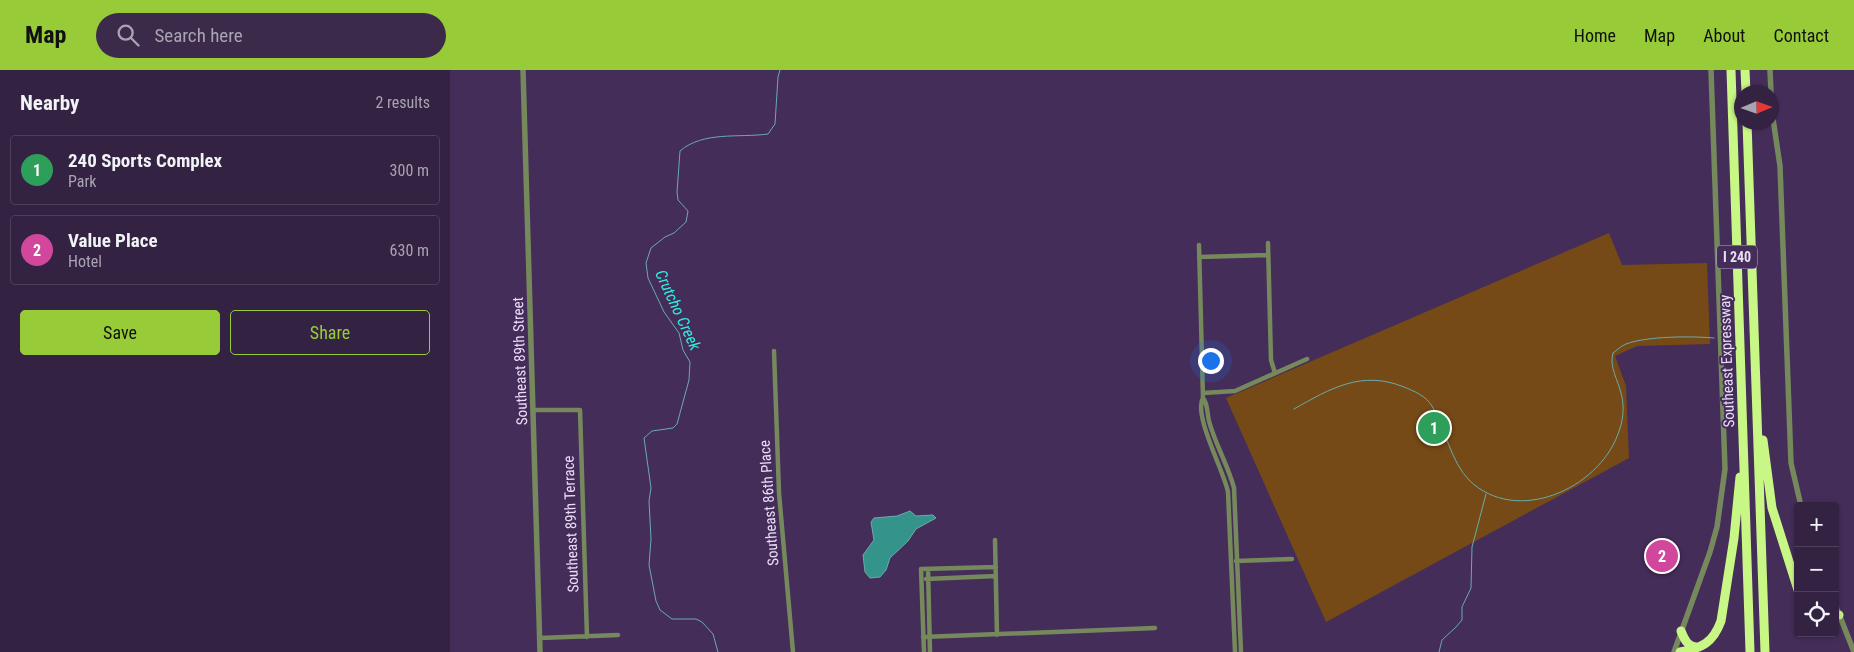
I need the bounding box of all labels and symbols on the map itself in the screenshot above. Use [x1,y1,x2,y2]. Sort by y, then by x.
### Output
north arrow [1734,85,1779,130]
road number: I 240 [1717,246,1757,268]
water label: Crutcho Creek [651,267,705,354]
street label: Southeast Expressway [1716,294,1738,428]
street label: Southeast 89th Street [509,297,531,425]
your location [1198,348,1224,374]
pin: 1 [1418,409,1450,447]
street label: Southeast 86th Place [756,440,782,566]
street label: Southeast 89th Terrace [560,455,582,593]
pin: 2 [1646,537,1678,575]

